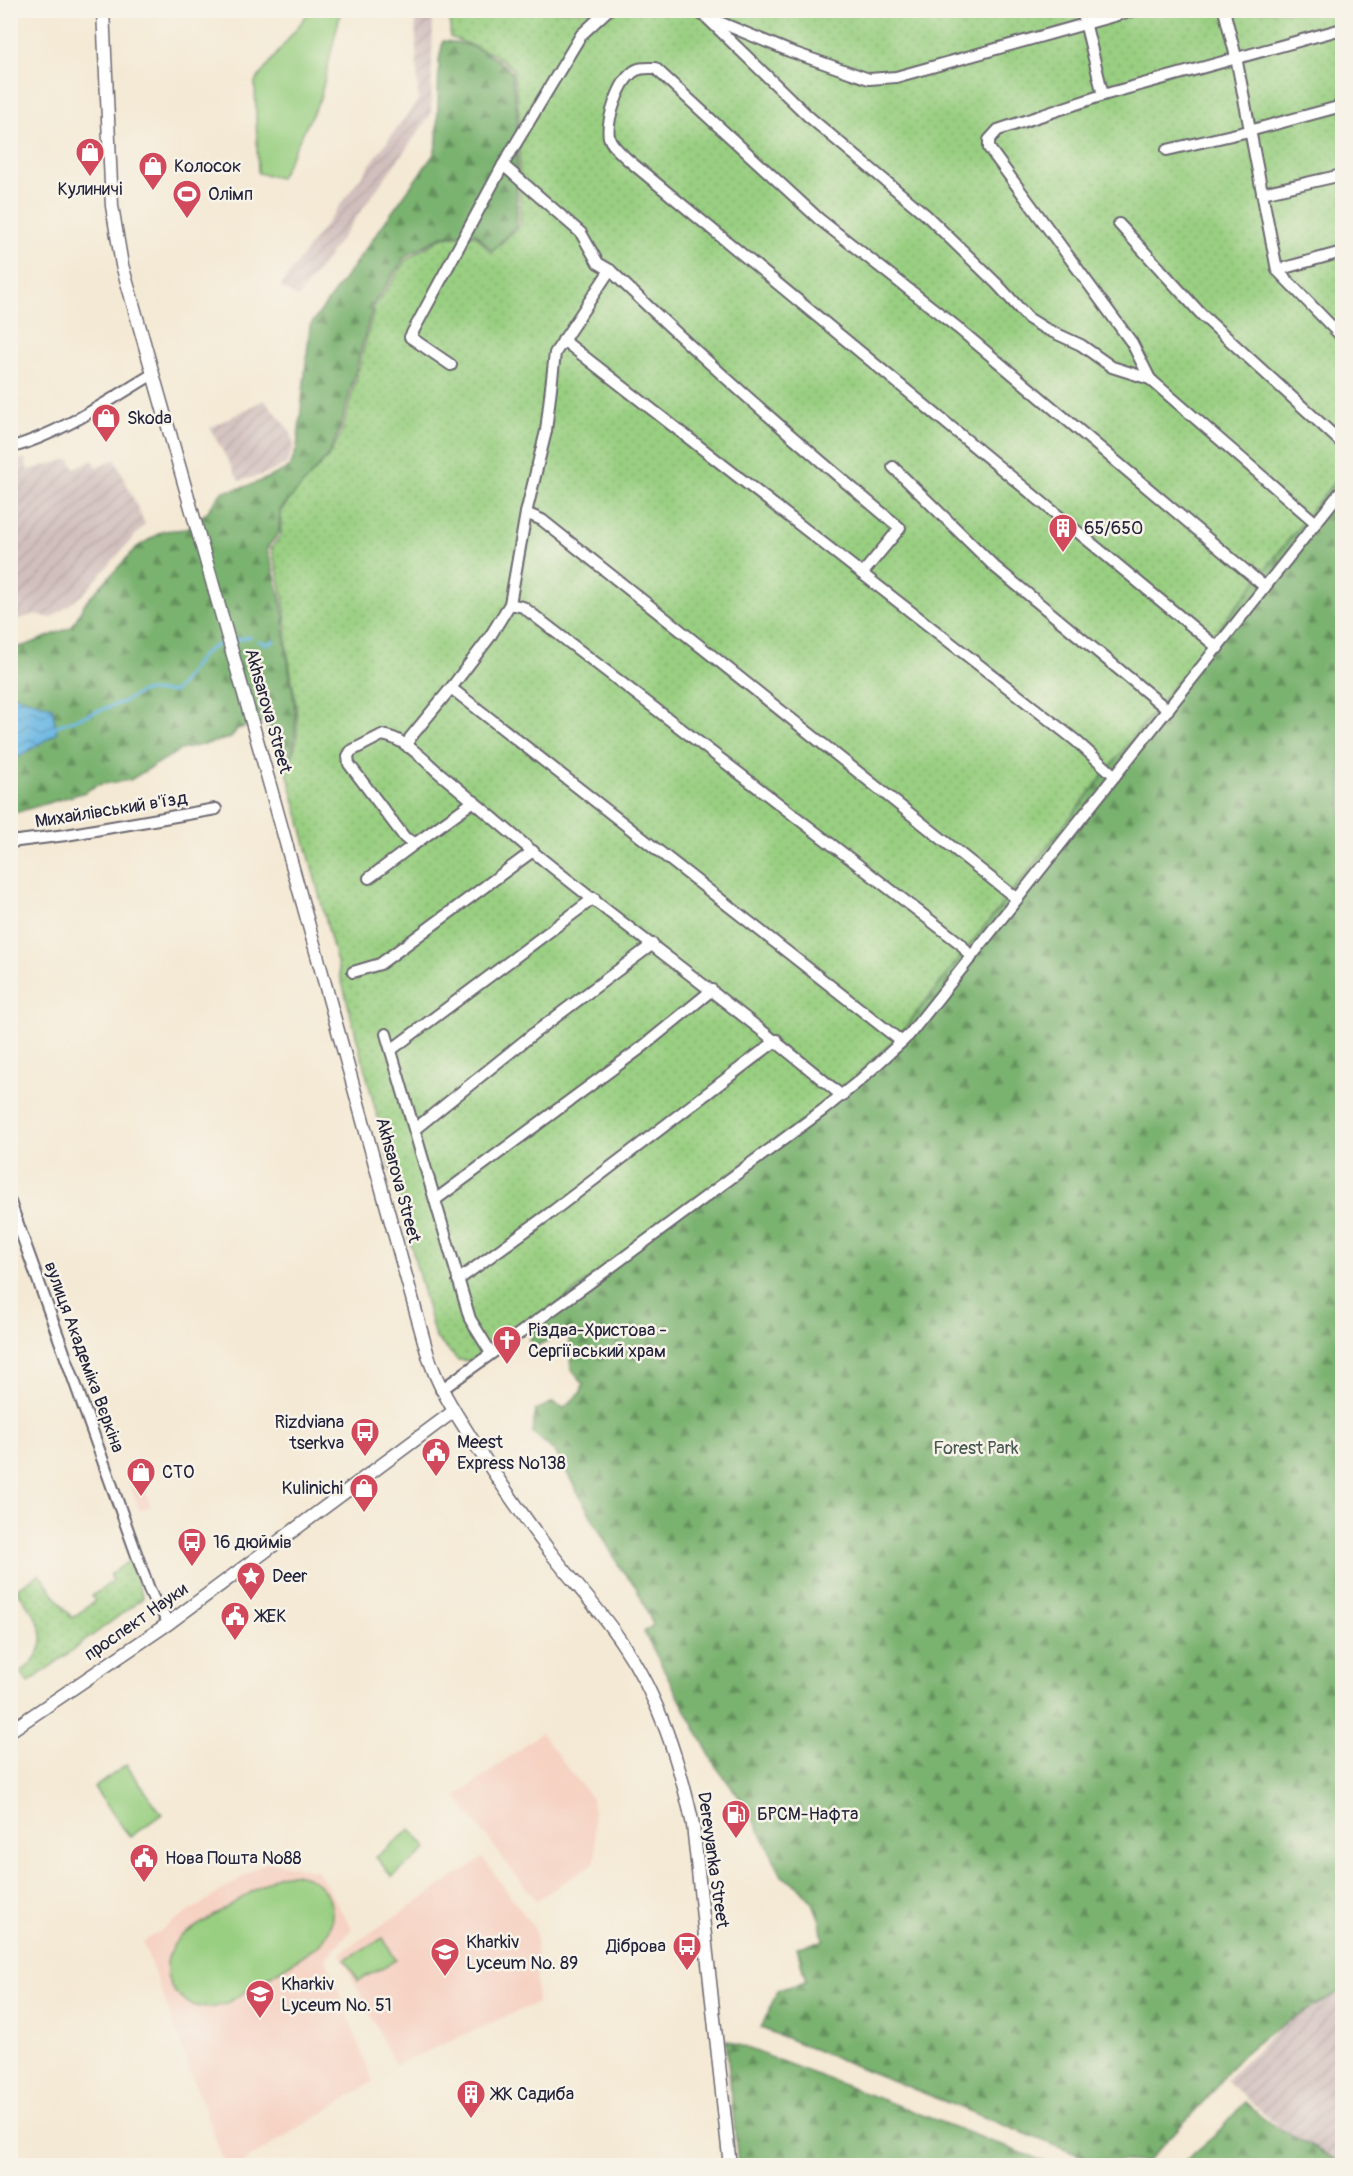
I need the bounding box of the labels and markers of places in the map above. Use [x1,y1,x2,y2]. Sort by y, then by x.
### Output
shop icon: Кулиничі [74,136,106,178]
shop icon: Колосок [137,150,169,192]
place label: Колосок [174,155,241,178]
place label: Кулиничі [58,178,122,201]
sports icon: Олімп [171,178,203,220]
place label: Олімп [208,183,253,206]
shop icon: Skoda [90,402,122,444]
place label: Skoda [127,407,172,430]
building icon: 65/650 [1047,512,1079,554]
place label: 65/650 [1084,517,1143,540]
place label: Різдва-Христова - Сергіївський храм [528,1319,667,1363]
church icon: Різдва-Христова - Сергіївський храм [491,1324,523,1366]
place label: Rizdviana tserkva [274,1411,344,1455]
bus stop icon: Rizdviana tserkva [349,1416,381,1458]
place label: Meest Express №138 [457,1431,566,1475]
public building icon: Meest Express №138 [420,1436,452,1478]
shop icon: СТО [125,1456,157,1498]
place label: СТО [162,1461,195,1484]
shop icon: Kulinichi [348,1472,380,1514]
place label: Kulinichi [281,1477,343,1500]
bus stop icon: 16 дюймів [176,1526,208,1568]
place label: 16 дюймів [213,1531,292,1554]
place icon: Deer [235,1560,267,1602]
place label: Deer [272,1565,308,1588]
public building icon: ЖЕК [219,1600,251,1642]
place label: ЖЕК [253,1605,287,1628]
fuel station icon: БРСМ-Нафта [720,1798,752,1840]
place label: БРСМ-Нафта [757,1803,858,1826]
public building icon: Нова Пошта №88 [128,1842,160,1884]
place label: Нова Пошта №88 [165,1847,302,1870]
bus stop icon: Діброва [671,1930,703,1972]
place label: Kharkiv Lyceum No. 89 [466,1931,578,1975]
place label: Діброва [605,1935,666,1958]
school or university icon: Kharkiv Lyceum No. 89 [429,1936,461,1978]
place label: Kharkiv Lyceum No. 51 [281,1973,392,2017]
school or university icon: Kharkiv Lyceum No. 51 [244,1978,276,2020]
building icon: ЖК Садиба [455,2078,487,2120]
place label: ЖК Садиба [489,2083,574,2106]

